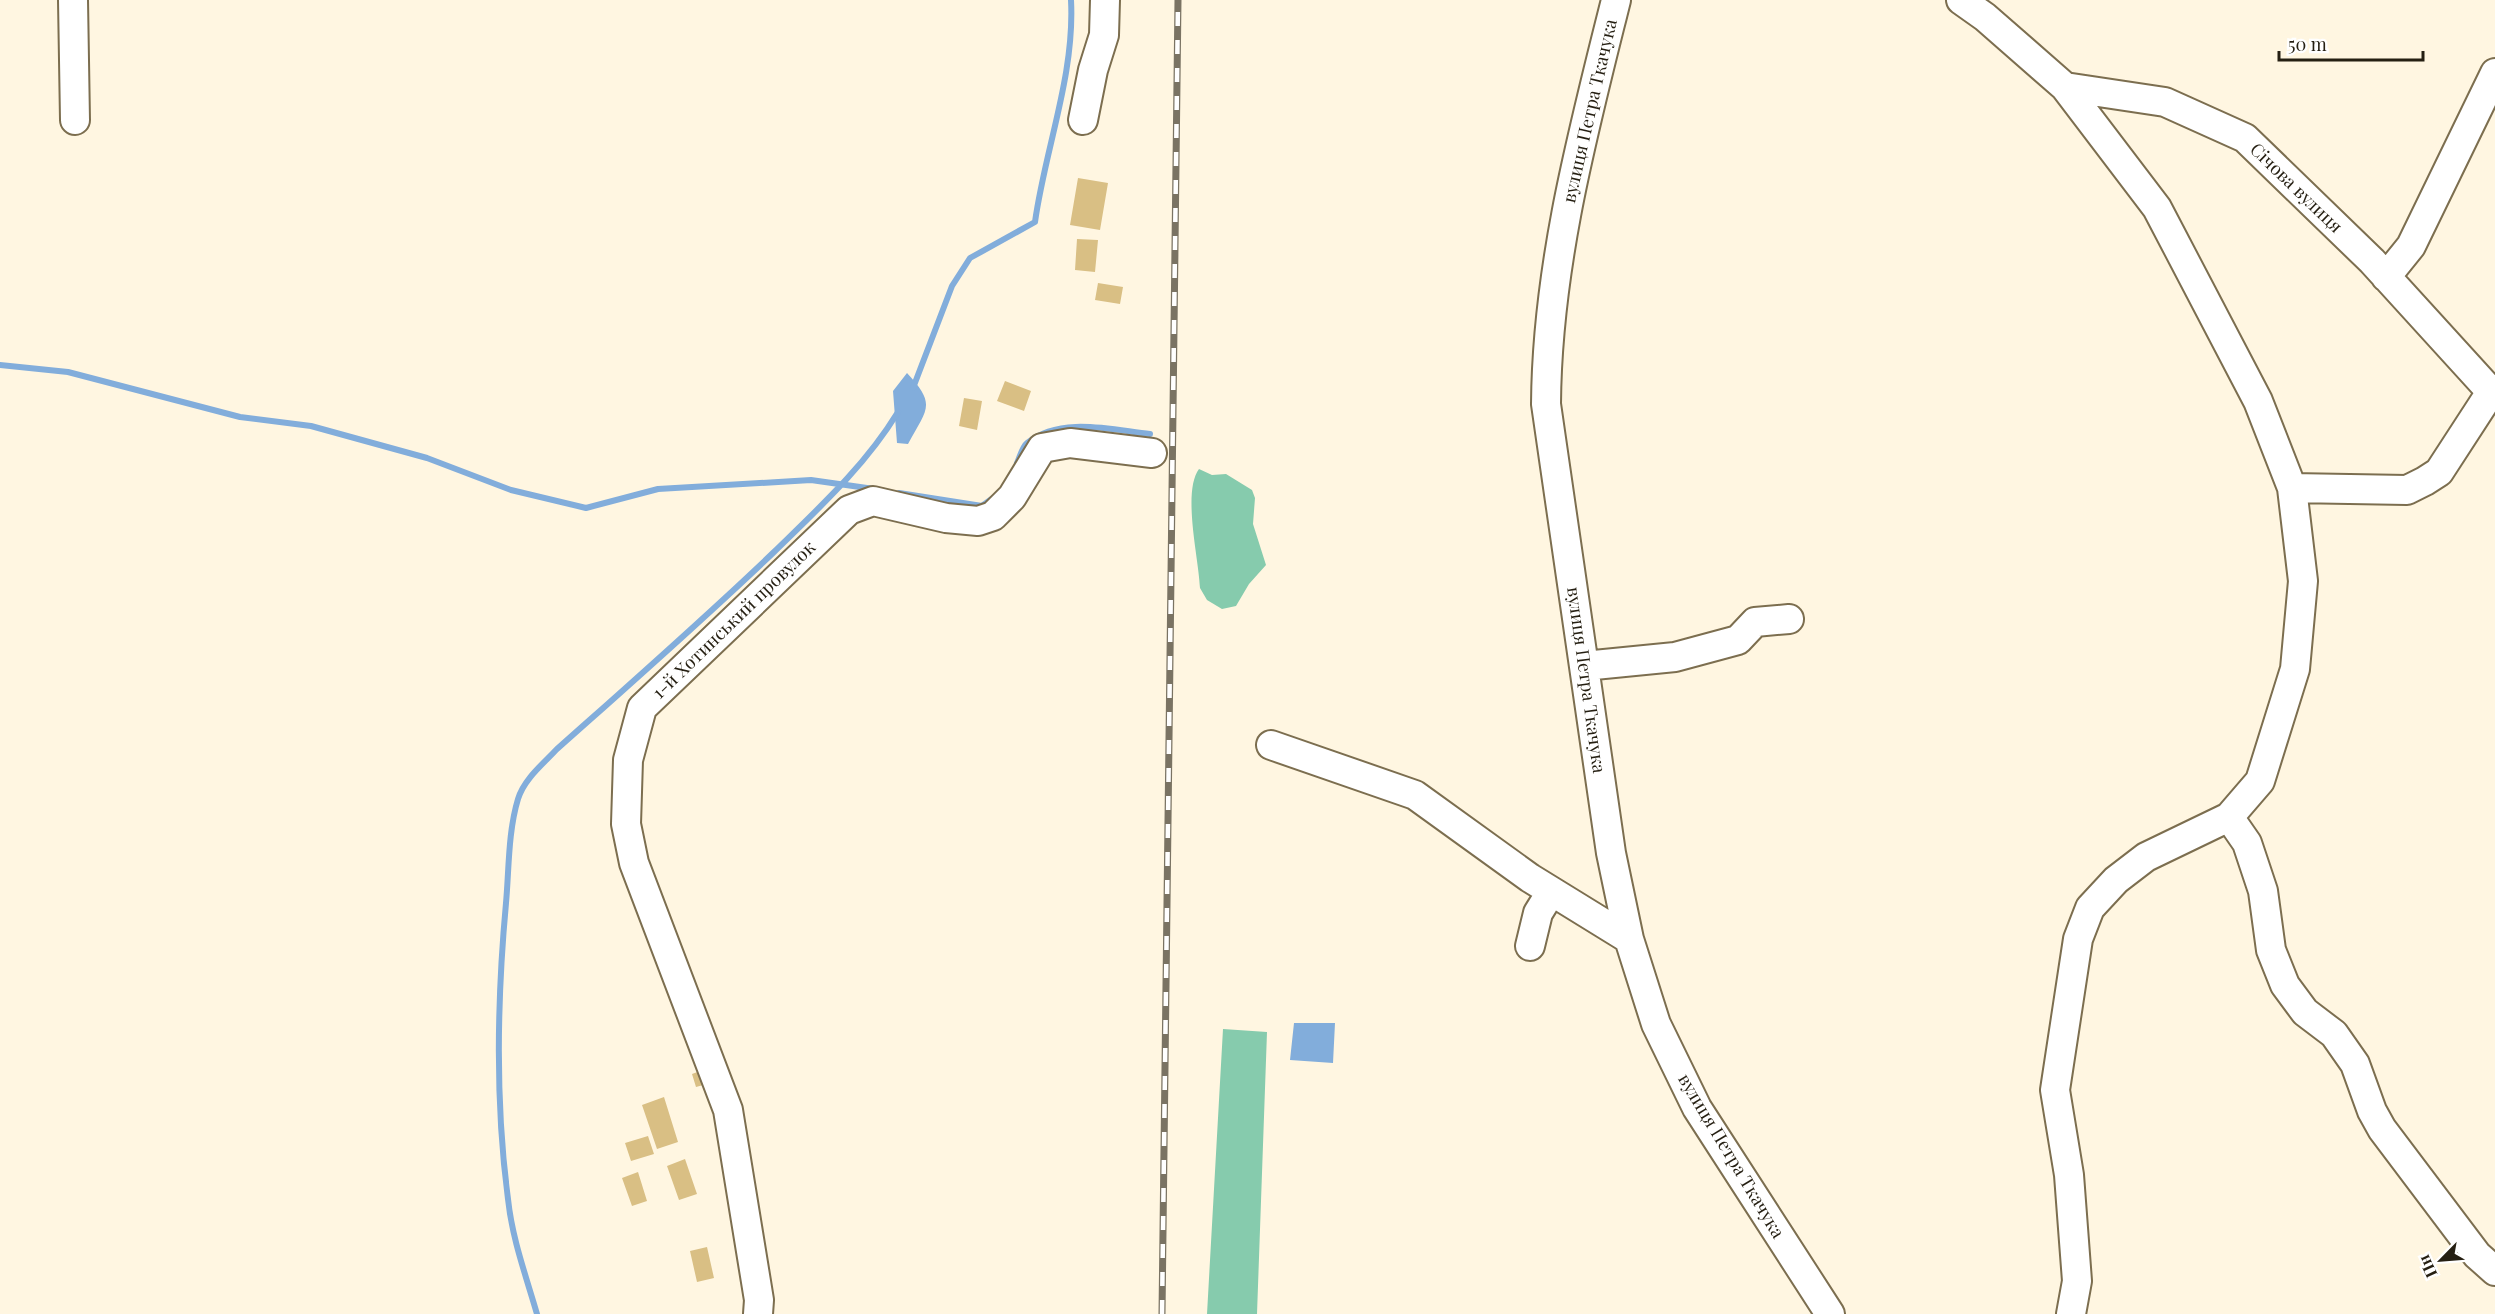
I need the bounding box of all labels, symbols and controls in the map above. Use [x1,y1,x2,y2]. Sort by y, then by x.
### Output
street label: вулиця Петра Ткачука [1556,16,1622,205]
scale bar [2279,24,2423,62]
text: 50 m [2288,32,2327,56]
street label: Січова вулиця [2245,137,2348,238]
street label: 1-й Хотинський провулок [647,535,820,704]
street label: вулиця Петра Ткачука [1562,585,1612,775]
street label: вулиця Петра Ткачука [1673,1069,1791,1242]
north arrow [2411,1230,2471,1290]
text: Пн [2413,1252,2441,1281]

